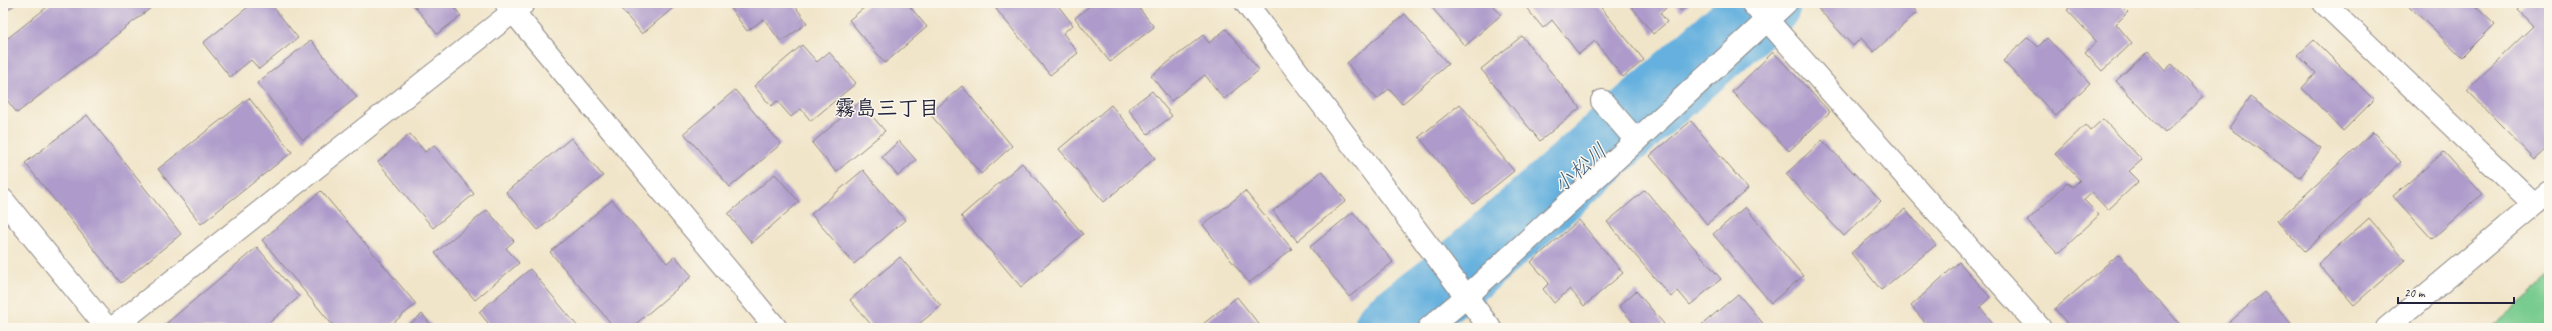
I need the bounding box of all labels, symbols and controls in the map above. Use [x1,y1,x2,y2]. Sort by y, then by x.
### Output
district label: 霧島三丁目 [835,95,940,121]
water label: 小松川 [1548,138,1612,198]
scale bar [2398,279,2514,305]
text: 20 m [2404,285,2426,301]

